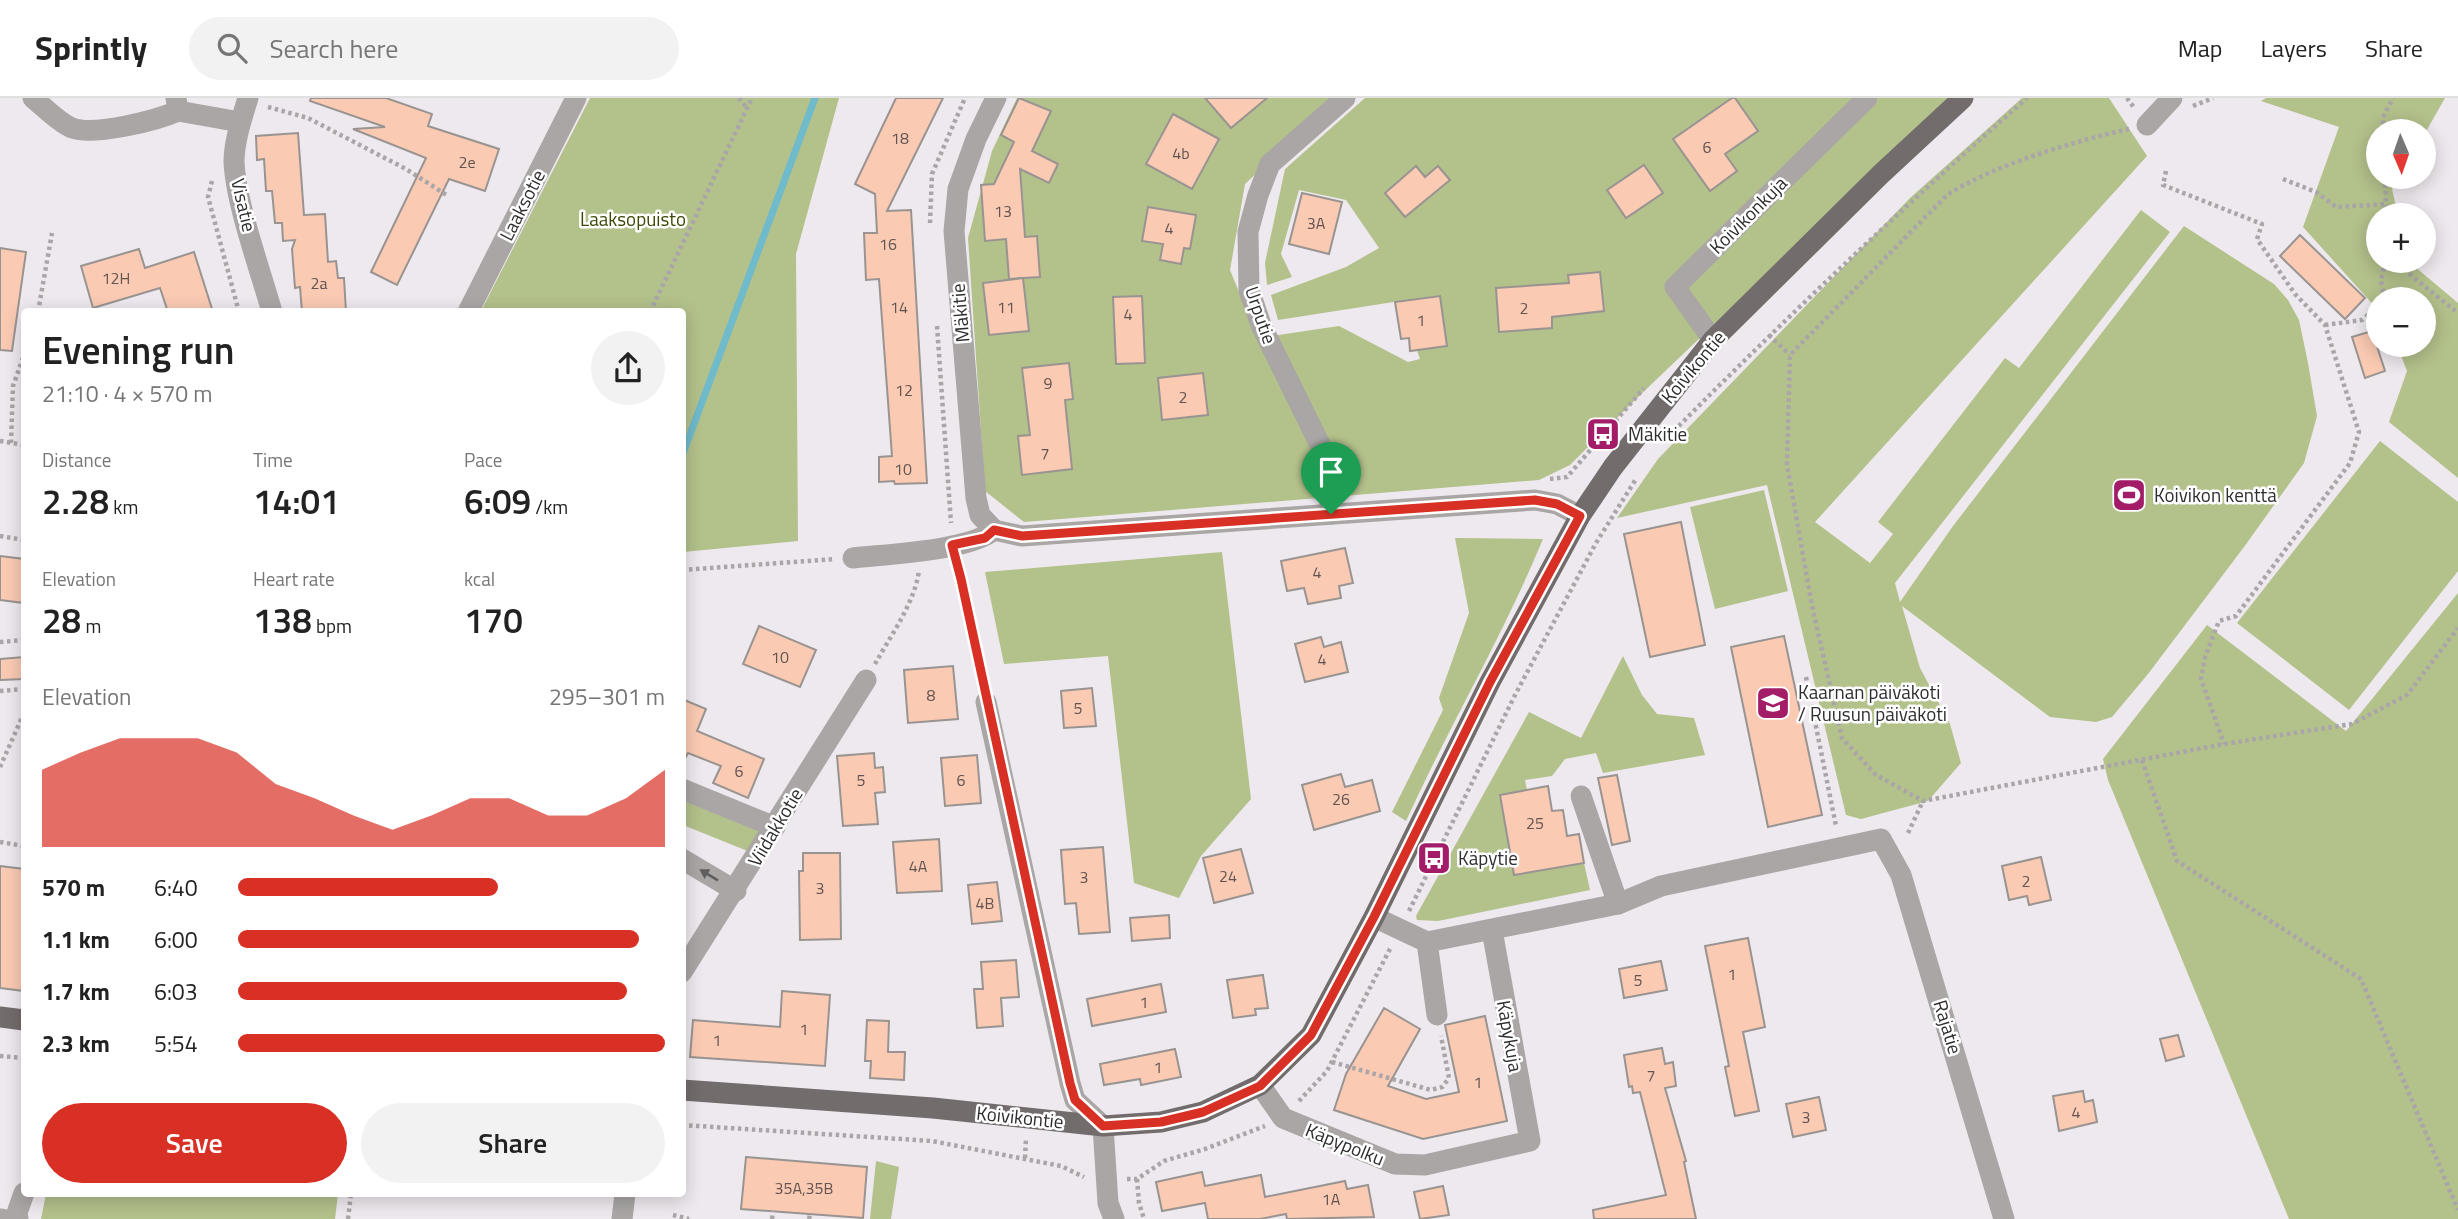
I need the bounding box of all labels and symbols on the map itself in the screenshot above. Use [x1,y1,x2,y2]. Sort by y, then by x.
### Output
north arrow [2366,119,2436,189]
house number: 18 [891,126,909,150]
house number: 6 [1703,135,1712,159]
house number: 4b [1172,141,1190,165]
house number: 2e [458,150,476,174]
street label: Laaksotie [491,164,552,245]
street label: Koivikonkuja [1702,169,1794,260]
street label: Visatie [224,175,265,234]
house number: 13 [994,199,1012,223]
park label: Laaksopuisto [580,204,686,233]
house number: 3A [1307,211,1326,235]
house number: 4 [1165,216,1174,240]
house number: 16 [879,232,897,256]
house number: 12H [102,266,130,290]
house number: 2a [311,271,327,295]
street label: Mäkitie [942,282,977,344]
street label: Urputie [1238,282,1285,348]
house number: 14 [890,295,908,319]
house number: 11 [997,295,1015,319]
house number: 2 [1520,296,1528,320]
house number: 4 [1124,302,1133,326]
house number: 1 [1417,308,1425,332]
street label: Koivikontie [1653,324,1732,410]
house number: 9 [1044,371,1053,395]
house number: 12 [895,378,913,402]
house number: 2 [1179,385,1187,409]
bus stop icon: Mäkitie [1584,415,1622,453]
place label: Mäkitie [1628,419,1687,448]
house number: 7 [1041,441,1049,465]
pin [1301,442,1361,514]
house number: 10 [894,457,912,481]
sports icon: Koivikon kenttä [2110,476,2148,514]
place label: Koivikon kenttä [2154,480,2277,509]
house number: 4 [1313,560,1322,584]
house number: 10 [771,645,789,669]
house number: 4 [1318,647,1327,671]
place label: Kaarnan päiväkoti / Ruusun päiväkoti [1798,677,1947,728]
house number: 8 [927,683,936,707]
school or university icon: Kaarnan päiväkoti / Ruusun päiväkoti [1754,684,1792,722]
house number: 5 [1074,696,1083,720]
house number: 6 [735,759,744,783]
house number: 5 [857,768,866,792]
house number: 6 [957,768,966,792]
street label: Viidakkotie [740,782,809,872]
house number: 26 [1332,787,1350,811]
house number: 25 [1526,811,1544,835]
bus stop icon: Käpytie [1415,839,1453,877]
place label: Käpytie [1458,843,1518,872]
house number: 4A [909,854,928,878]
house number: 24 [1219,864,1237,888]
house number: 3 [1080,865,1088,889]
one-way arrow [700,868,719,881]
house number: 2 [2022,869,2030,893]
house number: 3 [816,876,824,900]
house number: 4B [976,891,995,915]
house number: 1 [1728,962,1736,986]
house number: 5 [1634,968,1643,992]
house number: 1 [1140,990,1148,1014]
street label: Rajatie [1927,996,1970,1058]
street label: Käpykuja [1490,998,1531,1074]
house number: 1 [800,1017,808,1041]
house number: 1 [713,1028,721,1052]
house number: 1 [1154,1055,1162,1079]
house number: 7 [1647,1063,1655,1087]
house number: 1 [1474,1070,1482,1094]
street label: Koivikontie [975,1098,1065,1135]
house number: 4 [2072,1100,2081,1124]
house number: 3 [1802,1105,1810,1129]
street label: Käpypolku [1301,1115,1389,1173]
house number: 35A,35B [775,1176,834,1200]
house number: 1A [1322,1187,1341,1211]

